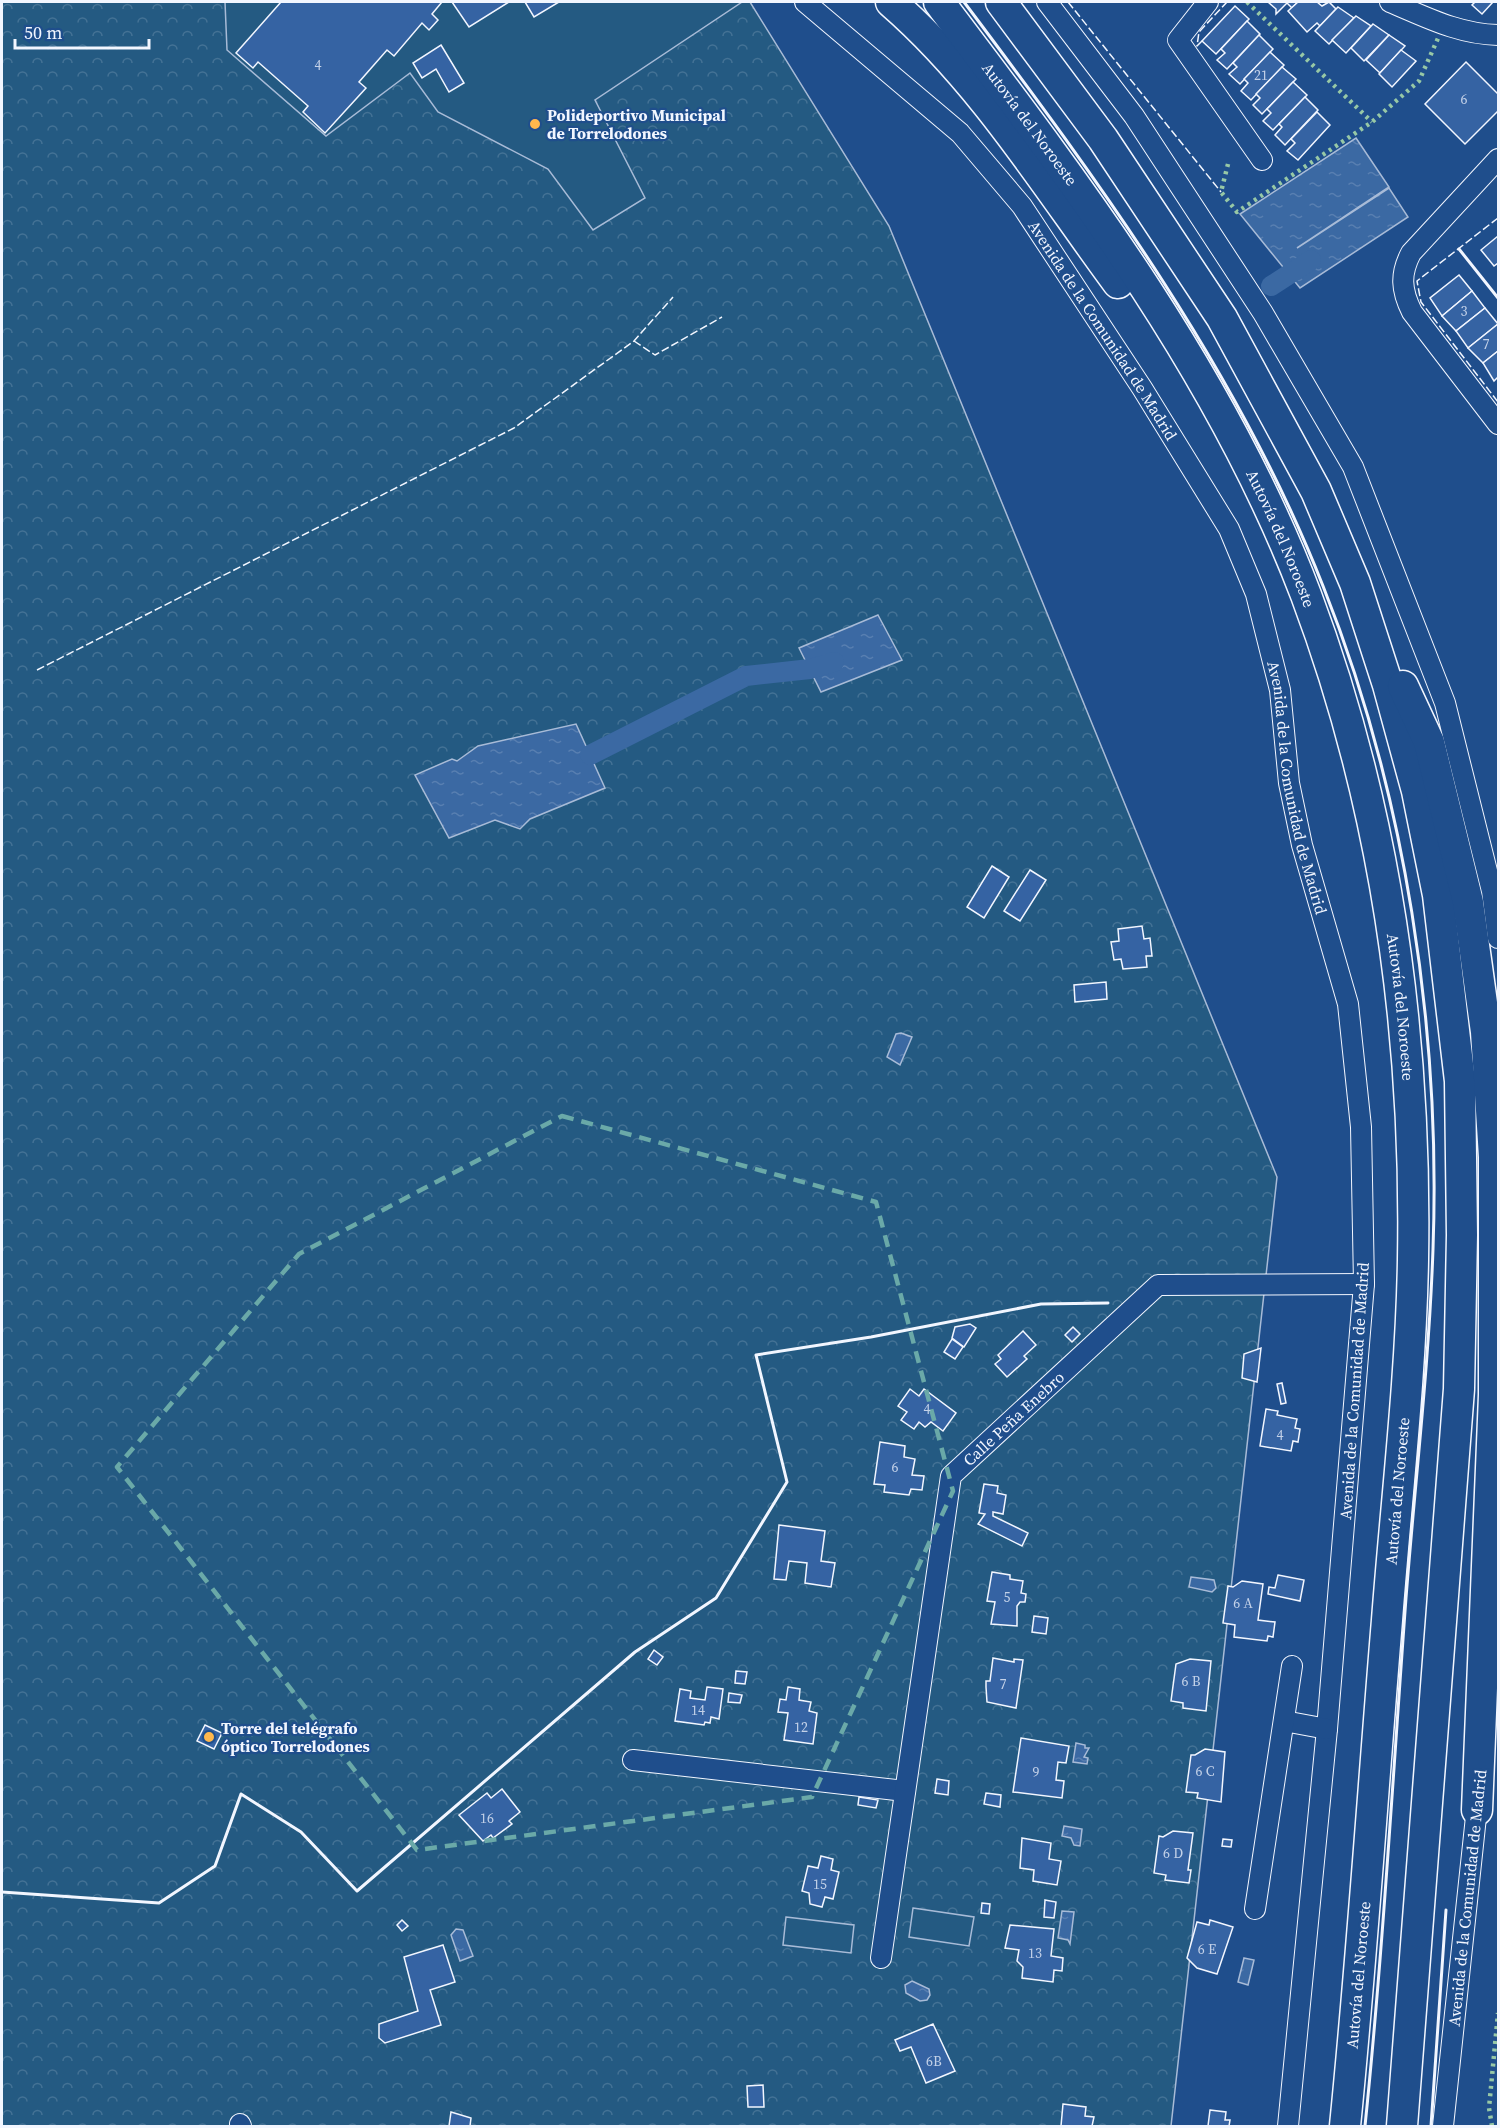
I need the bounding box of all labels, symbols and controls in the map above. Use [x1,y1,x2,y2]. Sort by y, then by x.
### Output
scale bar [15,12,148,50]
text: 50 m [24,20,62,45]
house number: 4 [315,55,322,75]
street label: Autovía del Noroeste [977,58,1083,190]
house number: 21 [1254,65,1268,85]
house number: 6 [1461,89,1468,109]
place label: Polideportivo Municipal de Torrelodones [547,104,726,144]
marker: Polideportivo Municipal de Torrelodones [528,117,542,131]
street label: Avenida de la Comunidad de Madrid [1023,216,1183,444]
house number: 3 [1461,301,1468,321]
house number: 7 [1483,334,1490,354]
street label: Autovía del Noroeste [1241,466,1321,610]
street label: Avenida de la Comunidad de Madrid [1262,658,1332,917]
street label: Autovía del Noroeste [1382,932,1420,1082]
street label: Avenida de la Comunidad de Madrid [1334,1262,1374,1520]
street label: Calle Peña Enebro [958,1366,1069,1471]
house number: 4 [924,1399,931,1419]
street label: Autovía del Noroeste [1380,1416,1414,1566]
house number: 4 [1277,1425,1284,1445]
house number: 6 [892,1457,899,1477]
house number: 5 [1004,1587,1011,1607]
house number: 6 A [1233,1593,1253,1613]
house number: 6 B [1181,1671,1201,1691]
house number: 7 [1000,1674,1007,1694]
house number: 14 [691,1700,705,1720]
place label: Torre del telégrafo óptico Torrelodones [221,1717,370,1757]
house number: 12 [794,1717,808,1737]
marker: Torre del telégrafo óptico Torrelodones [202,1730,216,1744]
house number: 6 C [1195,1761,1215,1781]
house number: 9 [1033,1762,1040,1782]
street label: Avenida de la Comunidad de Madrid [1443,1769,1491,2027]
house number: 16 [480,1808,494,1828]
house number: 6 D [1163,1843,1183,1863]
house number: 15 [813,1874,827,1894]
street label: Autovía del Noroeste [1341,1900,1375,2050]
house number: 6 E [1198,1939,1216,1959]
house number: 13 [1028,1943,1042,1963]
house number: 6B [926,2051,942,2071]

